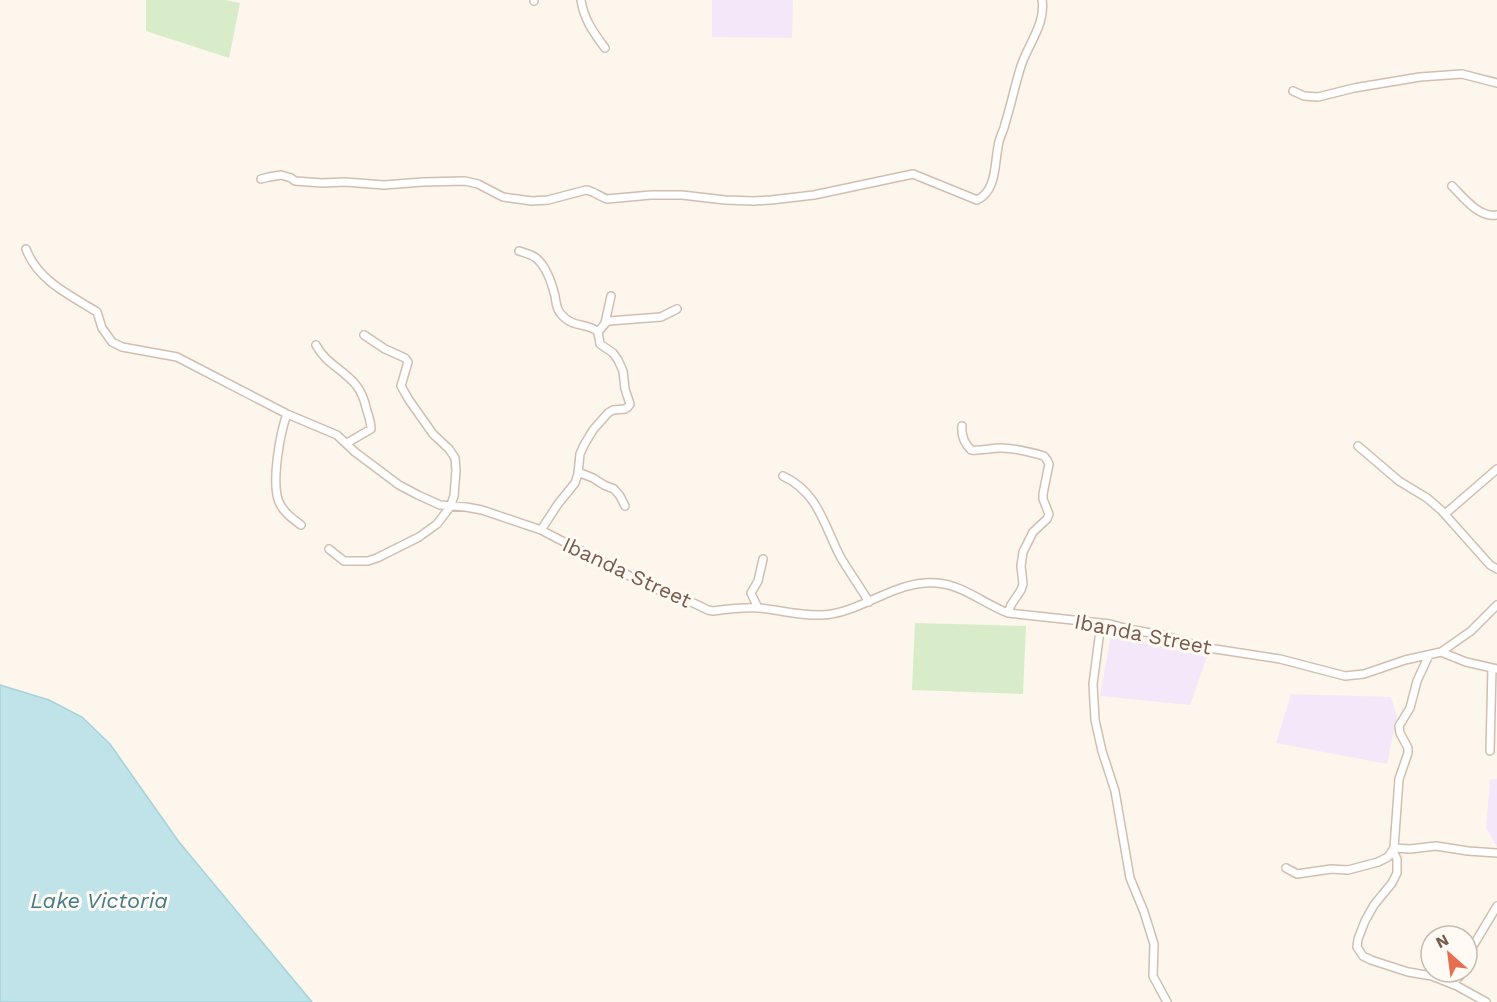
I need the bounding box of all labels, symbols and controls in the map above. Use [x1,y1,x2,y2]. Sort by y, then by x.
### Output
street label: Ibanda Street [559,531,695,613]
street label: Ibanda Street [1072,608,1214,660]
water label: Lake Victoria [30,888,168,913]
north arrow [1419,924,1479,984]
text: N [1432,930,1452,952]

